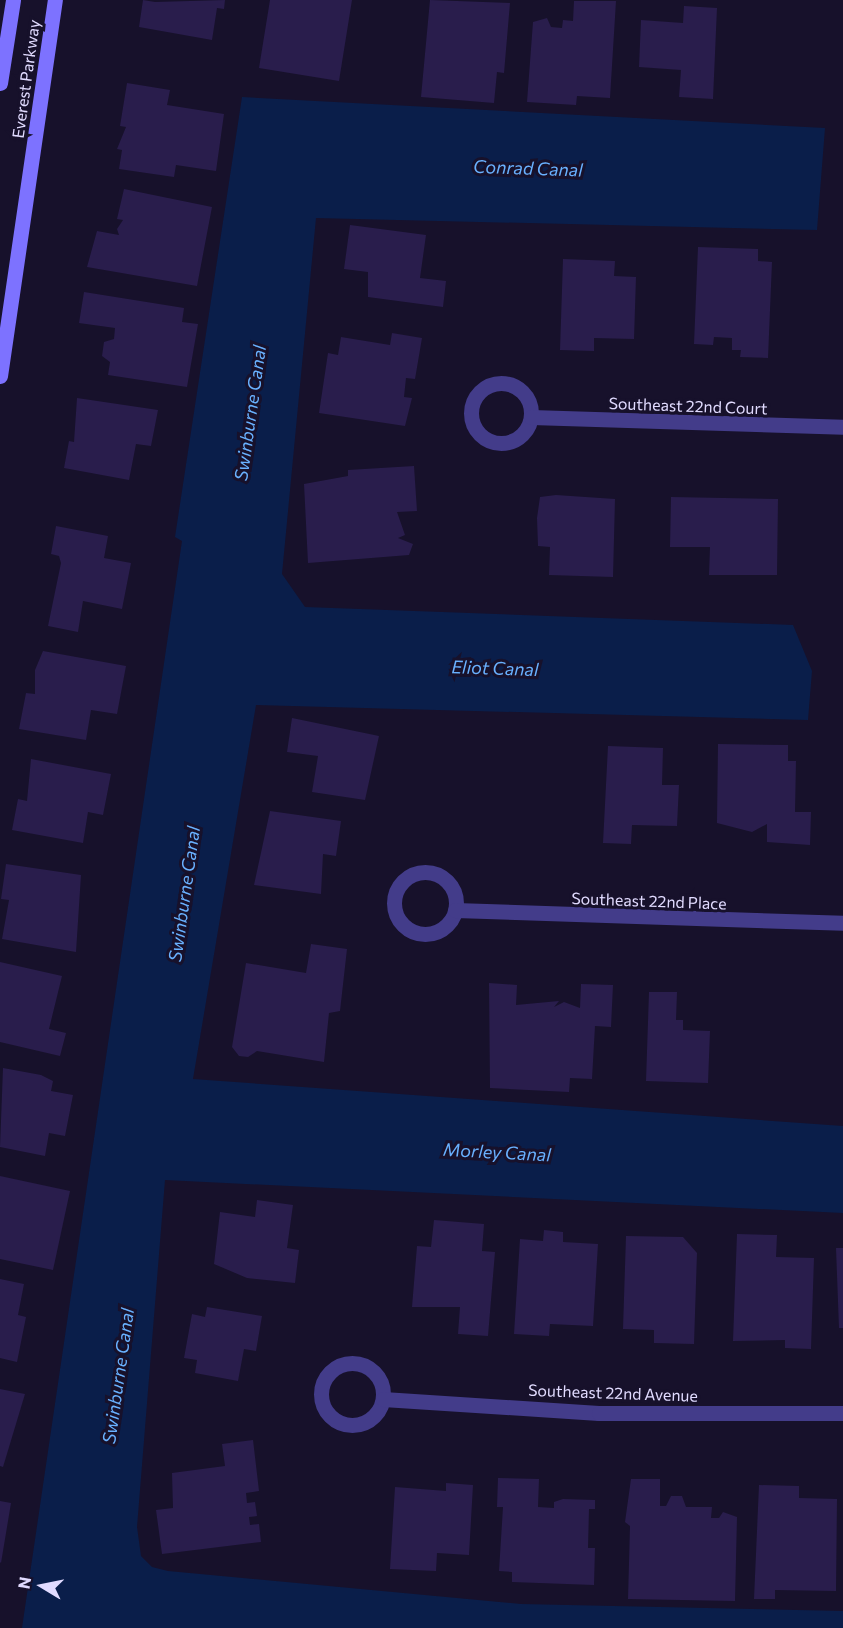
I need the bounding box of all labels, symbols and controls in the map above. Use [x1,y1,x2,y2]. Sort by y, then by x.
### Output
street label: Everest Parkway [8,18,44,140]
water label: Conrad Canal [473,155,583,181]
water label: Swinburne Canal [230,344,270,482]
street label: Southeast 22nd Court [608,394,768,418]
water label: Eliot Canal [451,656,539,680]
water label: Swinburne Canal [164,825,204,963]
street label: Southeast 22nd Place [571,889,727,913]
water label: Morley Canal [443,1138,551,1166]
water label: Swinburne Canal [98,1307,138,1445]
street label: Southeast 22nd Avenue [528,1380,698,1406]
north arrow [12,1556,72,1616]
text: N [13,1575,34,1590]

